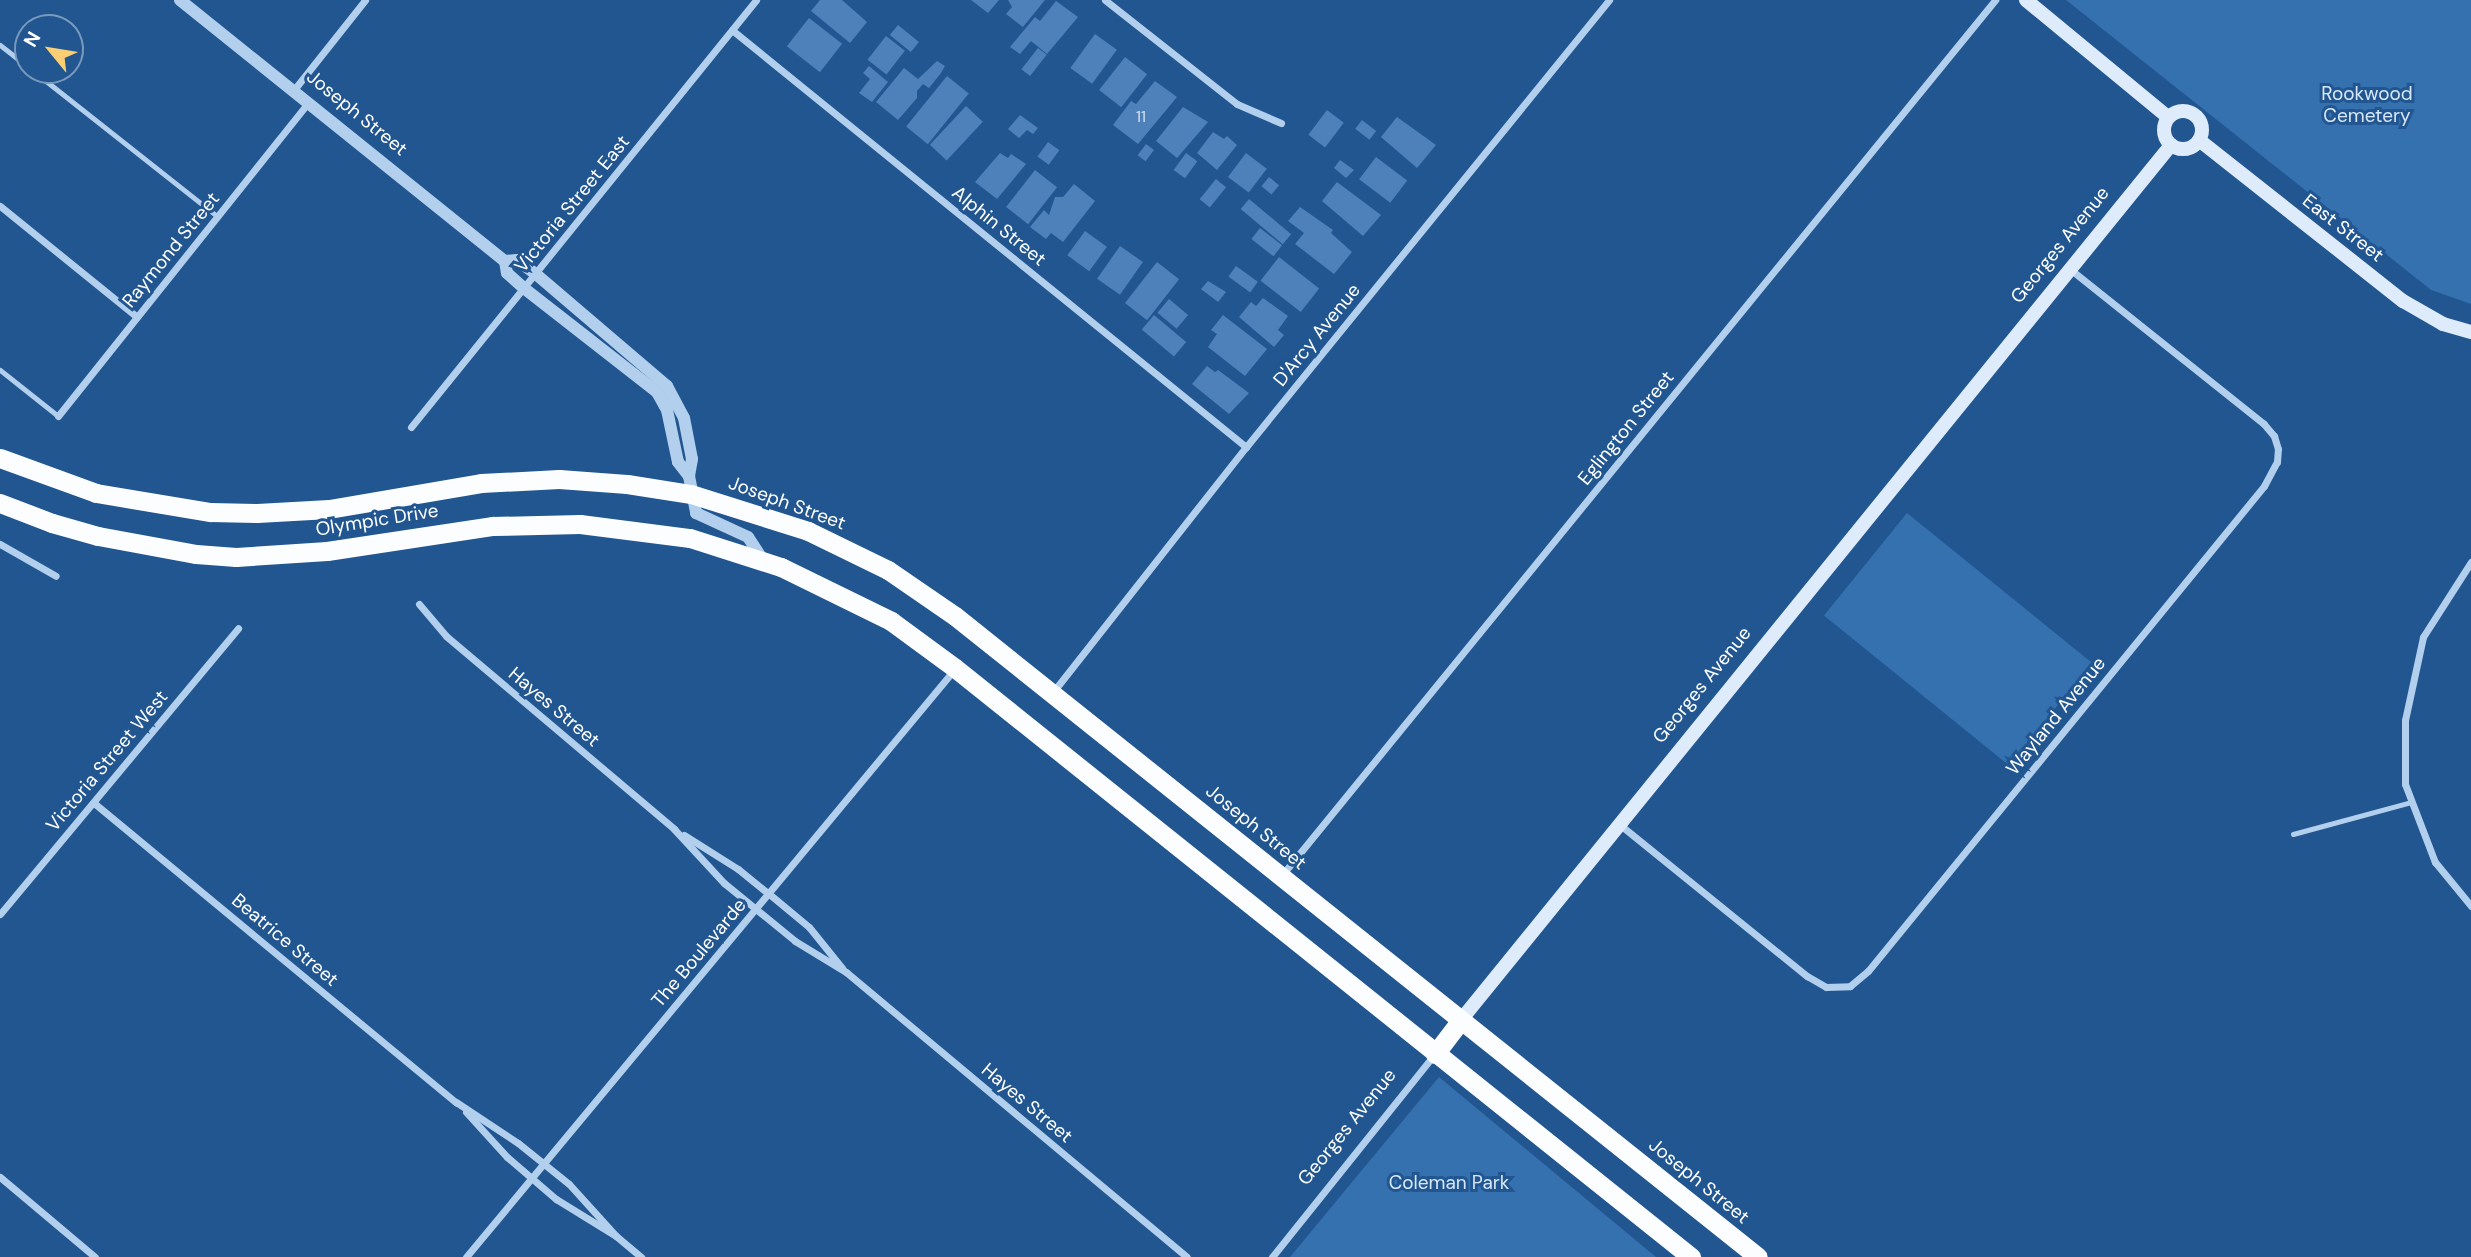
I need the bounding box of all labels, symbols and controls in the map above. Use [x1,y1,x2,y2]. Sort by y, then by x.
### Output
north arrow [14,14,84,84]
text: N [18,27,46,52]
street label: Joseph Street [302,65,412,161]
park label: Rookwood Cemetery [2321,83,2413,127]
house number: 11 [1136,107,1146,127]
street label: Victoria Street East [510,131,634,277]
street label: Alphin Street [948,181,1050,271]
street label: Georges Avenue [2006,182,2114,308]
street label: Raymond Street [118,188,224,312]
street label: East Street [2298,189,2388,267]
street label: D'Arcy Avenue [1269,279,1365,391]
street label: Eglington Street [1573,366,1679,490]
street label: Joseph Street [725,471,849,535]
street label: Olympic Drive [314,499,440,541]
street label: Georges Avenue [1648,622,1756,748]
street label: Wayland Avenue [2001,652,2111,780]
street label: Hayes Street [504,662,604,752]
street label: Victoria Street West [41,686,173,836]
street label: Joseph Street [1201,779,1311,875]
street label: Beatrice Street [227,889,343,991]
street label: The Boulevarde [647,894,751,1012]
street label: Hayes Street [977,1058,1077,1148]
street label: Georges Avenue [1293,1064,1401,1190]
street label: Joseph Street [1644,1133,1754,1229]
park label: Coleman Park [1389,1172,1509,1194]

